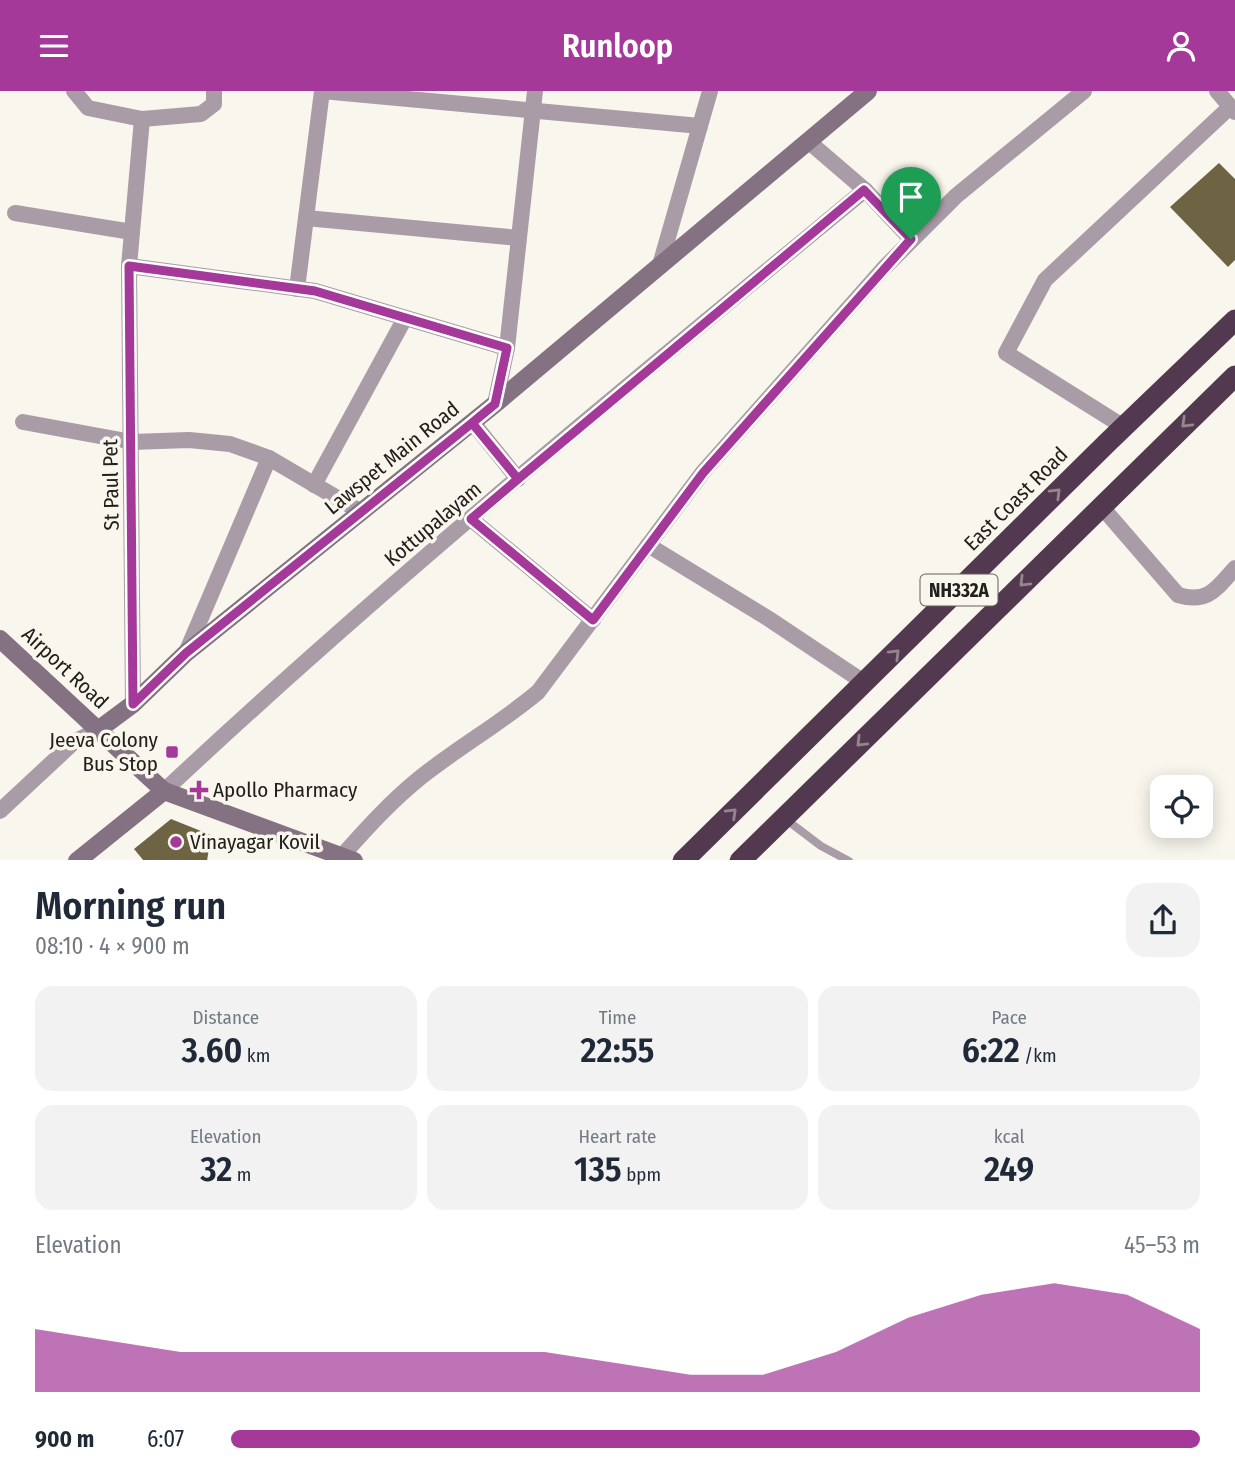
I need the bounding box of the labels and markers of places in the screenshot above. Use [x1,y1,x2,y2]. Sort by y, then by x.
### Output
pin [881,167,941,239]
place label: Jeeva Colony Bus Stop [49,727,159,777]
marker: Jeeva Colony Bus Stop [164,744,180,760]
place label: Apollo Pharmacy [213,777,358,803]
marker: Apollo Pharmacy [191,782,207,798]
place label: Vinayagar Kovil [190,829,321,855]
marker: Vinayagar Kovil [168,834,184,850]

